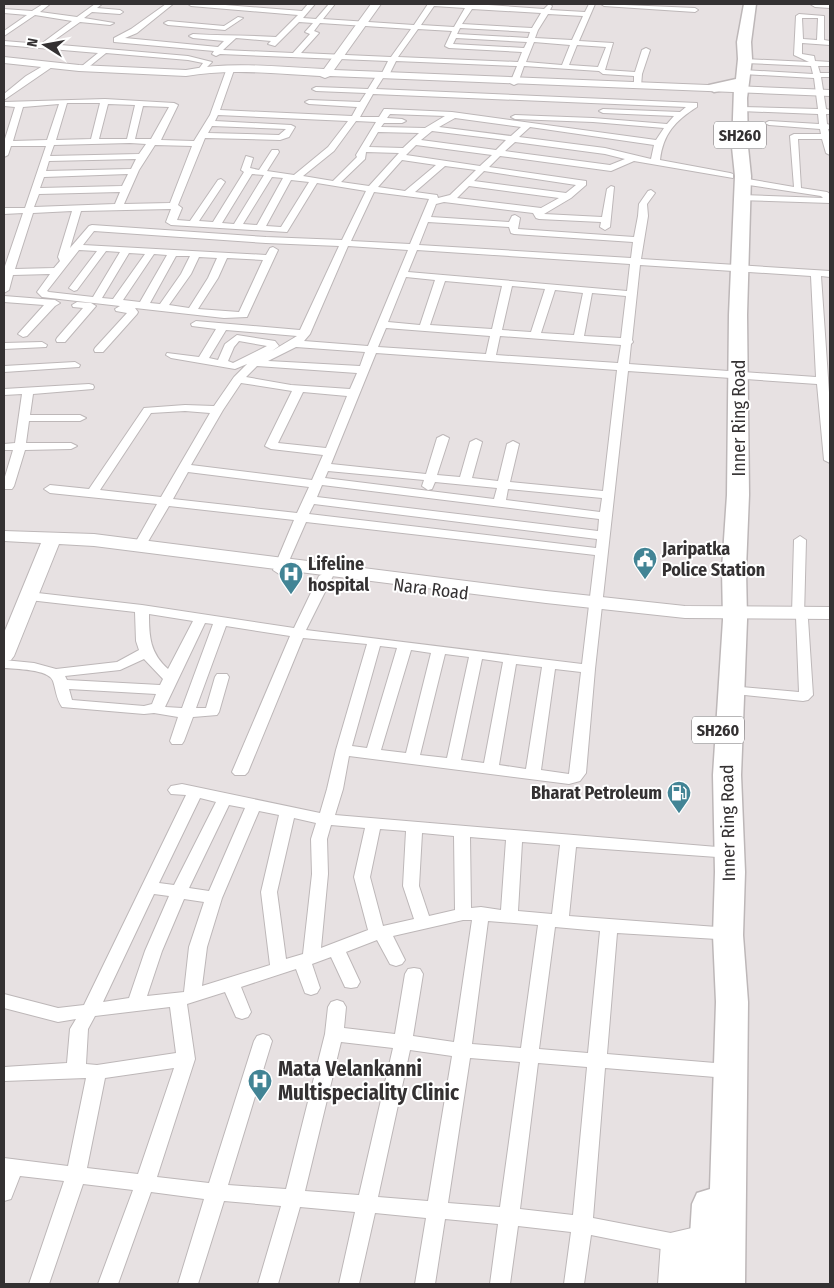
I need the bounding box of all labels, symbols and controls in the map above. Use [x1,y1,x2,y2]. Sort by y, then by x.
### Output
north arrow [20,20,70,70]
text: N [24,37,42,48]
road number: SH260 [714,122,766,148]
street label: Inner Ring Road [728,360,750,476]
place label: Jaripatka Police Station [661,538,765,581]
public building icon: Jaripatka Police Station [632,546,658,580]
place label: Lifeline hospital [308,553,369,596]
hospital icon: Lifeline hospital [278,561,304,595]
street label: Nara Road [392,573,470,605]
road number: SH260 [692,716,744,744]
street label: Inner Ring Road [716,764,740,882]
fuel station icon: Bharat Petroleum [666,780,692,814]
place label: Bharat Petroleum [531,782,662,804]
place label: Mata Velankanni Multispeciality Clinic [278,1056,460,1106]
hospital icon: Mata Velankanni Multispeciality Clinic [247,1068,273,1102]

